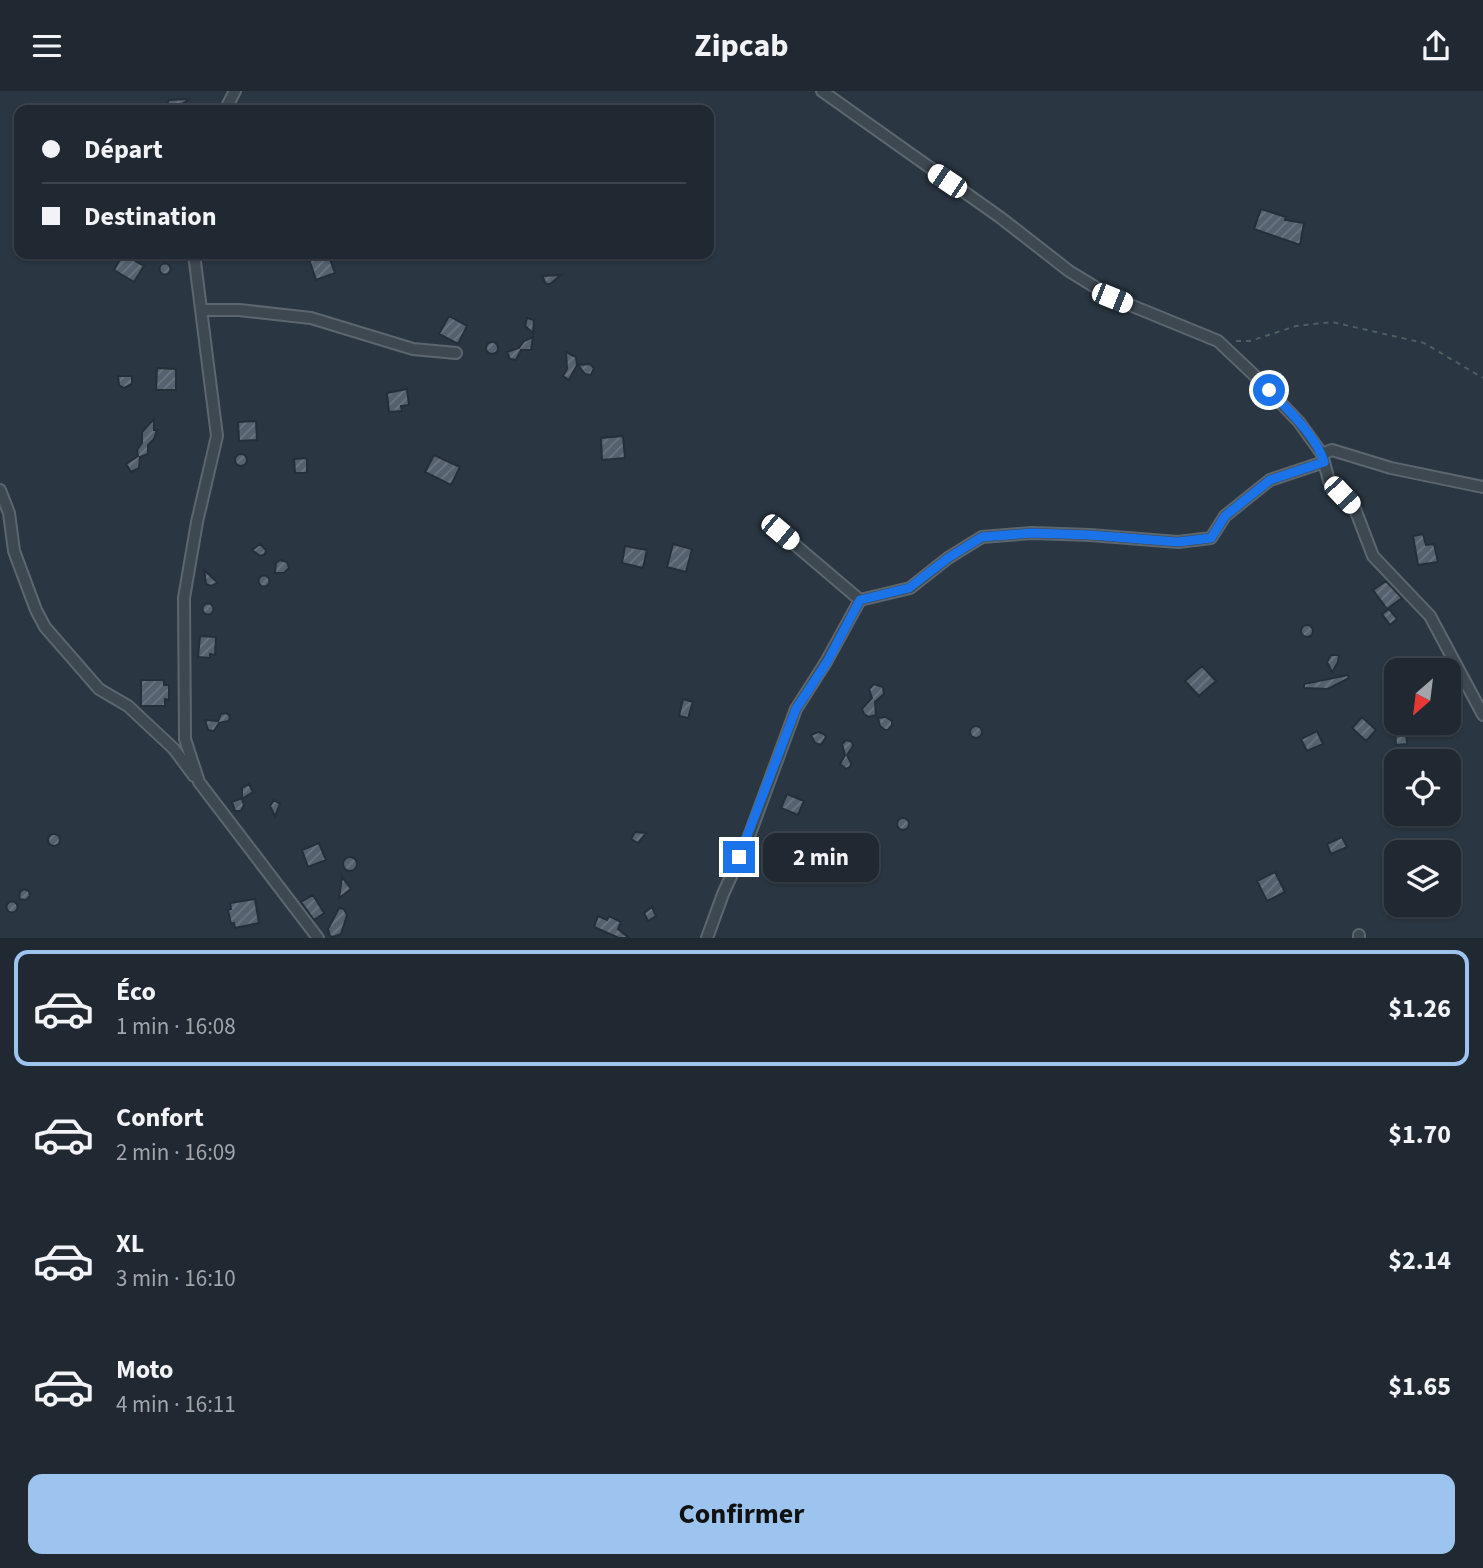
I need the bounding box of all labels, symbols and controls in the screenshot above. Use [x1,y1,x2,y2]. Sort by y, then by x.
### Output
text: Zipcab [694,23,789,69]
icon: menu [28,27,66,65]
icon: share [1417,27,1455,65]
text: Départ [84,131,163,168]
car [924,161,971,201]
text: Destination [84,198,217,235]
car [1089,280,1136,316]
route start [1253,374,1285,406]
car [1320,472,1365,518]
car [758,510,803,554]
north arrow [1384,658,1461,735]
map controls [1384,658,1461,917]
button: locate [1384,749,1461,826]
callout: 2 min [764,833,879,881]
button: layers [1384,840,1461,917]
route end [723,841,755,873]
text: 2 min [793,841,849,874]
text: Éco [116,973,156,1010]
icon: car [32,977,95,1040]
text: $1.26 [1388,990,1451,1027]
text: 1 min · 16:08 [116,1010,236,1043]
text: Confort [116,1099,204,1136]
icon: car [32,1103,95,1166]
text: $1.70 [1388,1116,1451,1153]
text: 2 min · 16:09 [116,1136,236,1169]
text: XL [116,1225,144,1262]
icon: car [32,1229,95,1292]
text: $2.14 [1388,1242,1451,1279]
text: 3 min · 16:10 [116,1262,236,1295]
text: Moto [116,1351,173,1388]
icon: car [32,1355,95,1418]
text: $1.65 [1388,1368,1451,1405]
text: 4 min · 16:11 [116,1388,236,1421]
button: Confirmer [28,1474,1455,1554]

